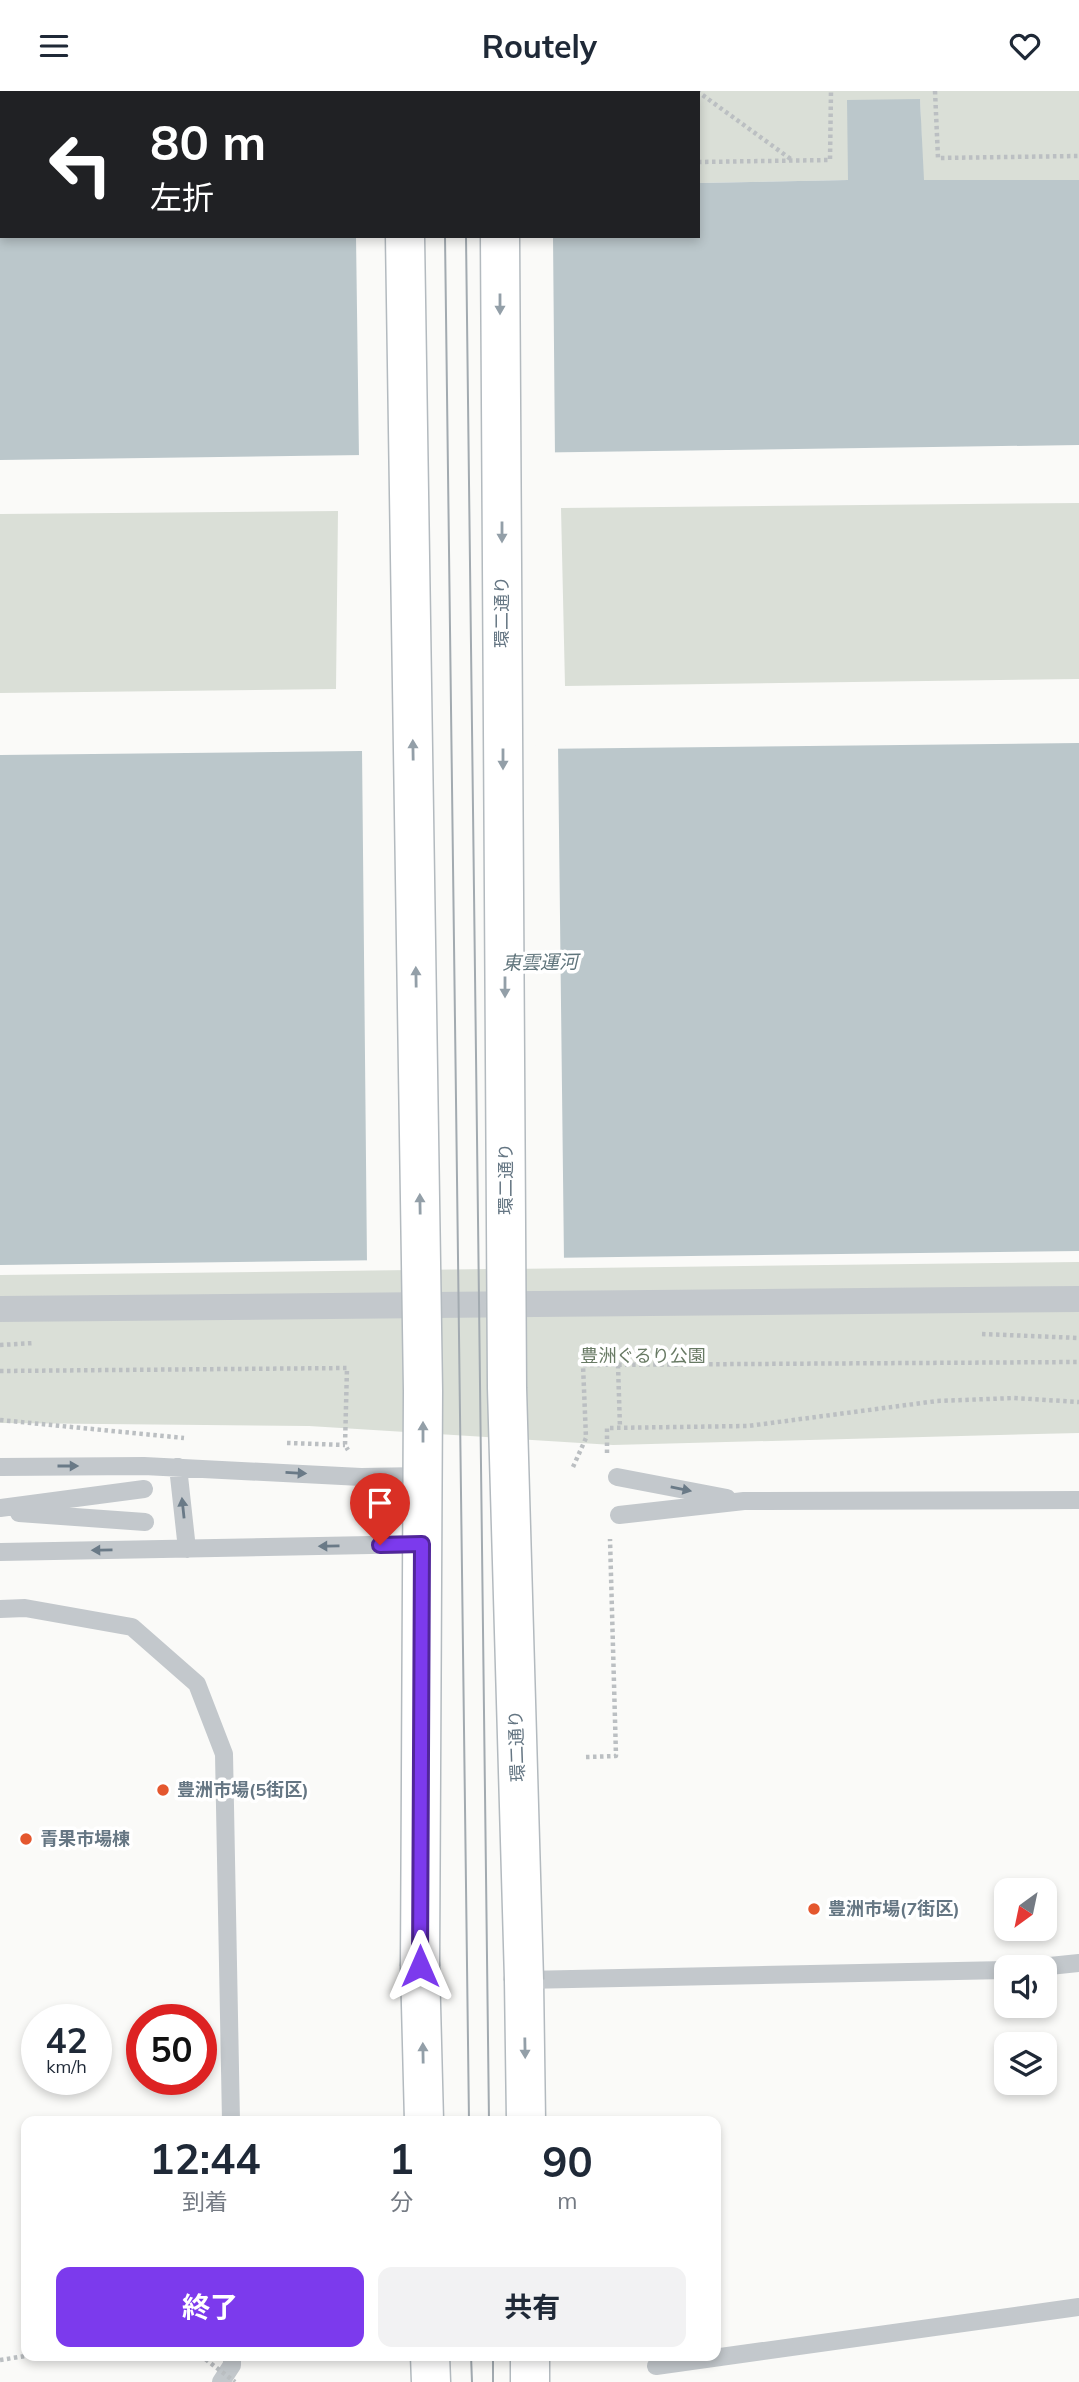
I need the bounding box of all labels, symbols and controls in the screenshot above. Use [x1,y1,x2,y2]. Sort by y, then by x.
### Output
text: Routely [482,26,597,66]
icon: menu [35,27,73,65]
icon: heart [1006,27,1044,65]
text: 80 m [150,111,266,172]
icon: left [35,119,126,210]
text: 左折 [150,177,214,217]
one-way arrow [495,294,506,316]
one-way arrow [496,521,508,543]
street label: 環二通り [490,576,513,648]
one-way arrow [407,738,419,760]
one-way arrow [497,749,509,771]
water label: 東雲運河 [502,949,582,975]
one-way arrow [410,966,422,988]
one-way arrow [499,976,510,998]
street label: 環二通り [494,1143,517,1215]
one-way arrow [414,1193,426,1215]
park label: 豊洲ぐるり公園 [580,1344,706,1367]
one-way arrow [417,1421,428,1443]
one-way arrow [57,1461,79,1472]
one-way arrow [285,1468,307,1479]
pin [350,1473,410,1545]
icon: arrive [361,1484,399,1522]
one-way arrow [670,1484,692,1495]
one-way arrow [177,1497,188,1519]
one-way arrow [318,1540,340,1552]
one-way arrow [91,1545,113,1556]
street label: 環二通り [504,1710,529,1782]
place label: 豊洲市場(5街区) [177,1778,309,1801]
marker: 豊洲市場(5街区) [155,1782,171,1798]
place label: 青果市場棟 [40,1827,130,1850]
marker: 青果市場棟 [18,1831,34,1847]
north arrow [994,1878,1057,1941]
map controls [994,1878,1057,2095]
place label: 豊洲市場(7街区) [828,1897,960,1920]
marker: 豊洲市場(7街区) [806,1901,822,1917]
position arrow [383,1929,457,2003]
button: sound [994,1955,1057,2018]
speed limit sign: 50 [126,2004,217,2095]
text: 42 [45,2018,88,2062]
button: layers [994,2032,1057,2095]
one-way arrow [519,2037,531,2059]
one-way arrow [417,2042,428,2064]
text: km/h [46,2055,87,2078]
text: 12:44 [149,2132,261,2185]
text: 1 [389,2132,414,2185]
text: 90 [542,2135,593,2188]
text: m [557,2186,578,2215]
text: 到着 [182,2187,228,2216]
text: 分 [390,2187,413,2216]
button: 終了 [56,2267,364,2347]
button: 共有 [378,2267,686,2347]

